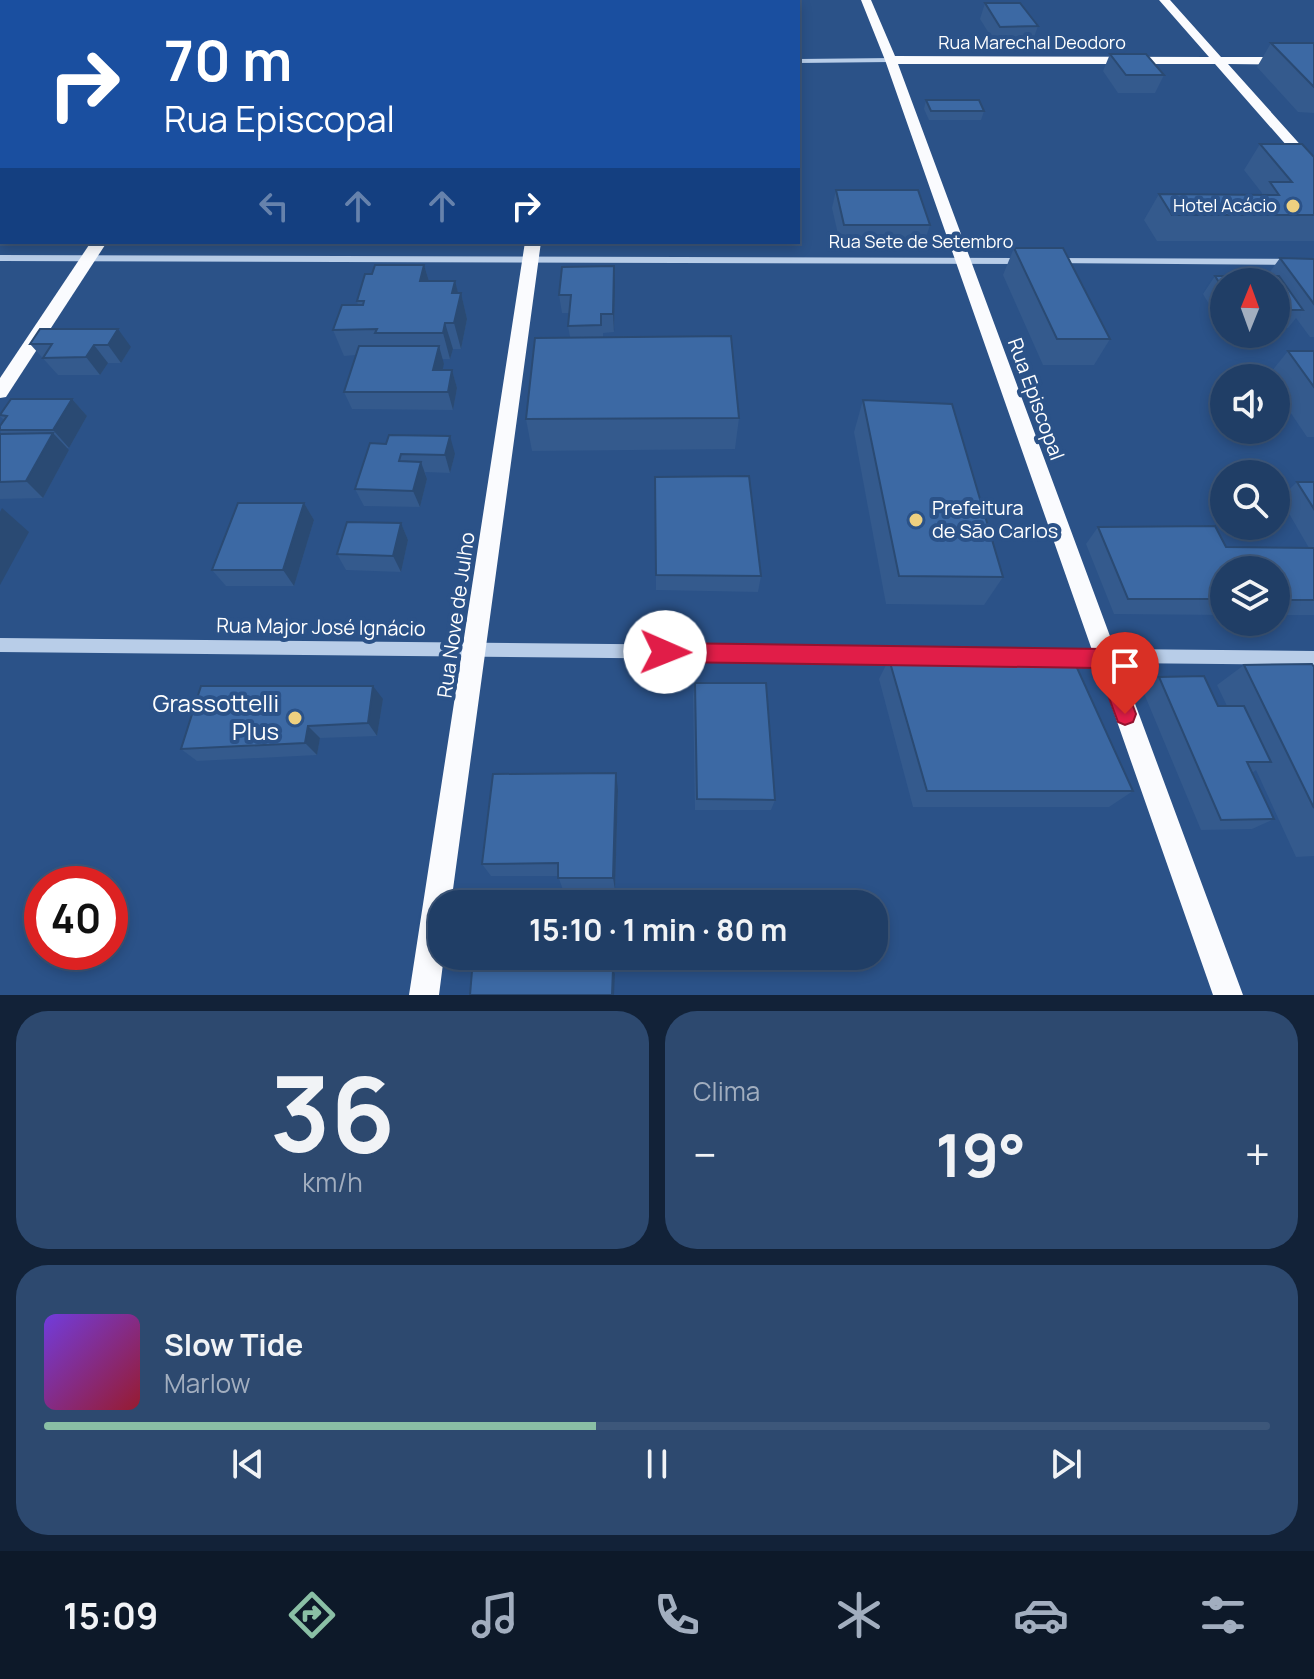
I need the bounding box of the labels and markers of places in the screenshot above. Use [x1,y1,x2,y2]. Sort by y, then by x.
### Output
place label: Hotel Acácio [1173,193,1277,217]
marker: Hotel Acácio [1284,197,1302,215]
place label: Prefeitura de São Carlos [932,494,1058,544]
marker: Prefeitura de São Carlos [907,511,925,529]
pin [1091,632,1159,714]
place label: Grassottelli Plus [153,686,279,747]
marker: Grassottelli Plus [286,709,304,727]

